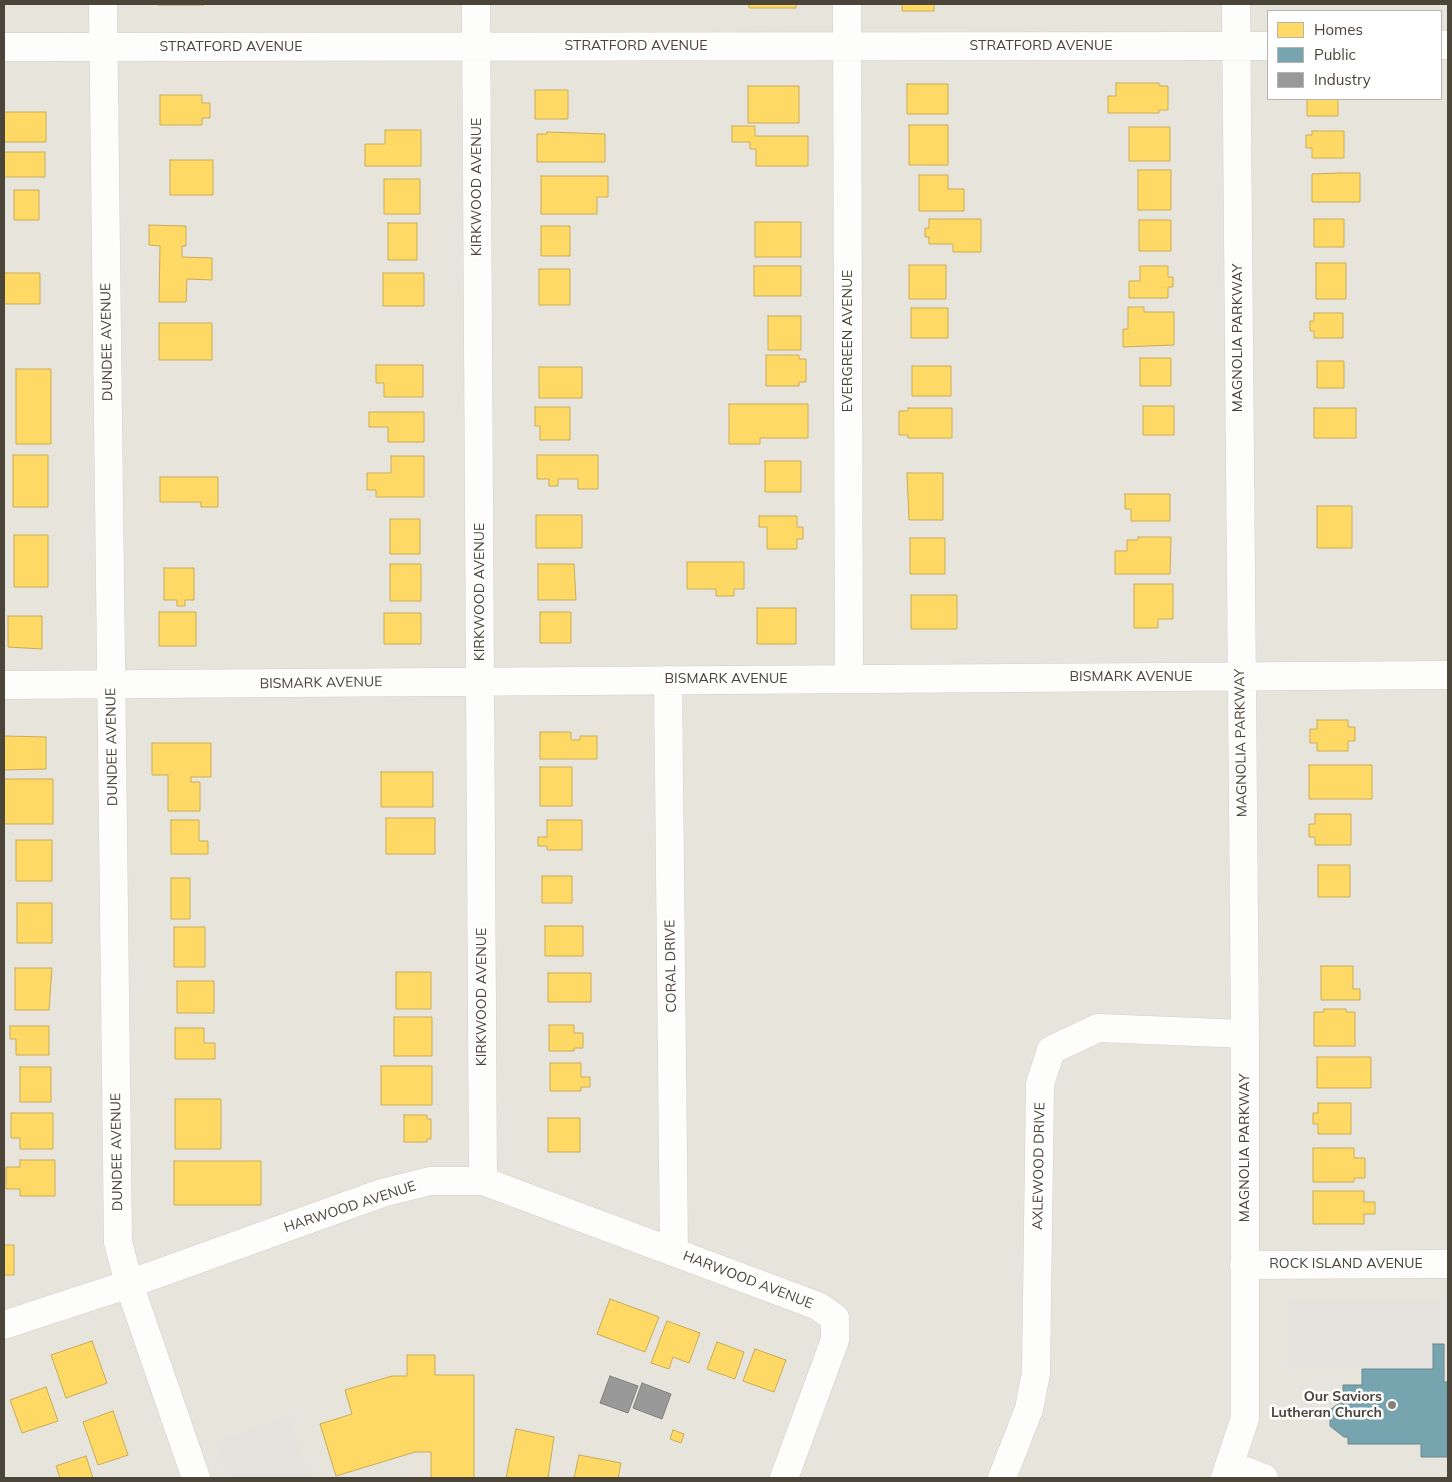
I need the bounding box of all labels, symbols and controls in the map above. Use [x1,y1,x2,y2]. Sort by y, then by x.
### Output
legend [1267,10,1442,100]
text: Homes [1314,20,1363,39]
street label: STRATFORD AVENUE [565,38,707,54]
street label: STRATFORD AVENUE [970,38,1112,54]
street label: STRATFORD AVENUE [160,39,302,55]
text: Public [1314,45,1356,64]
text: Industry [1314,70,1371,89]
street label: KIRKWOOD AVENUE [469,118,485,256]
street label: MAGNOLIA PARKWAY [1230,264,1246,412]
street label: EVERGREEN AVENUE [840,270,856,412]
street label: DUNDEE AVENUE [98,283,116,401]
street label: KIRKWOOD AVENUE [472,523,488,661]
street label: BISMARK AVENUE [1070,669,1192,685]
street label: MAGNOLIA PARKWAY [1231,669,1251,817]
street label: BISMARK AVENUE [665,671,787,687]
street label: BISMARK AVENUE [259,674,383,692]
street label: DUNDEE AVENUE [103,688,121,806]
street label: CORAL DRIVE [662,919,680,1013]
street label: KIRKWOOD AVENUE [474,928,490,1066]
street label: MAGNOLIA PARKWAY [1237,1074,1253,1222]
street label: DUNDEE AVENUE [108,1093,126,1211]
street label: AXLEWOOD DRIVE [1029,1102,1049,1230]
street label: HARWOOD AVENUE [282,1178,418,1236]
street label: HARWOOD AVENUE [681,1247,815,1313]
street label: ROCK ISLAND AVENUE [1269,1256,1423,1272]
place label: Our Saviors Lutheran Church [1271,1389,1382,1421]
marker: Our Saviors Lutheran Church [1386,1399,1398,1411]

